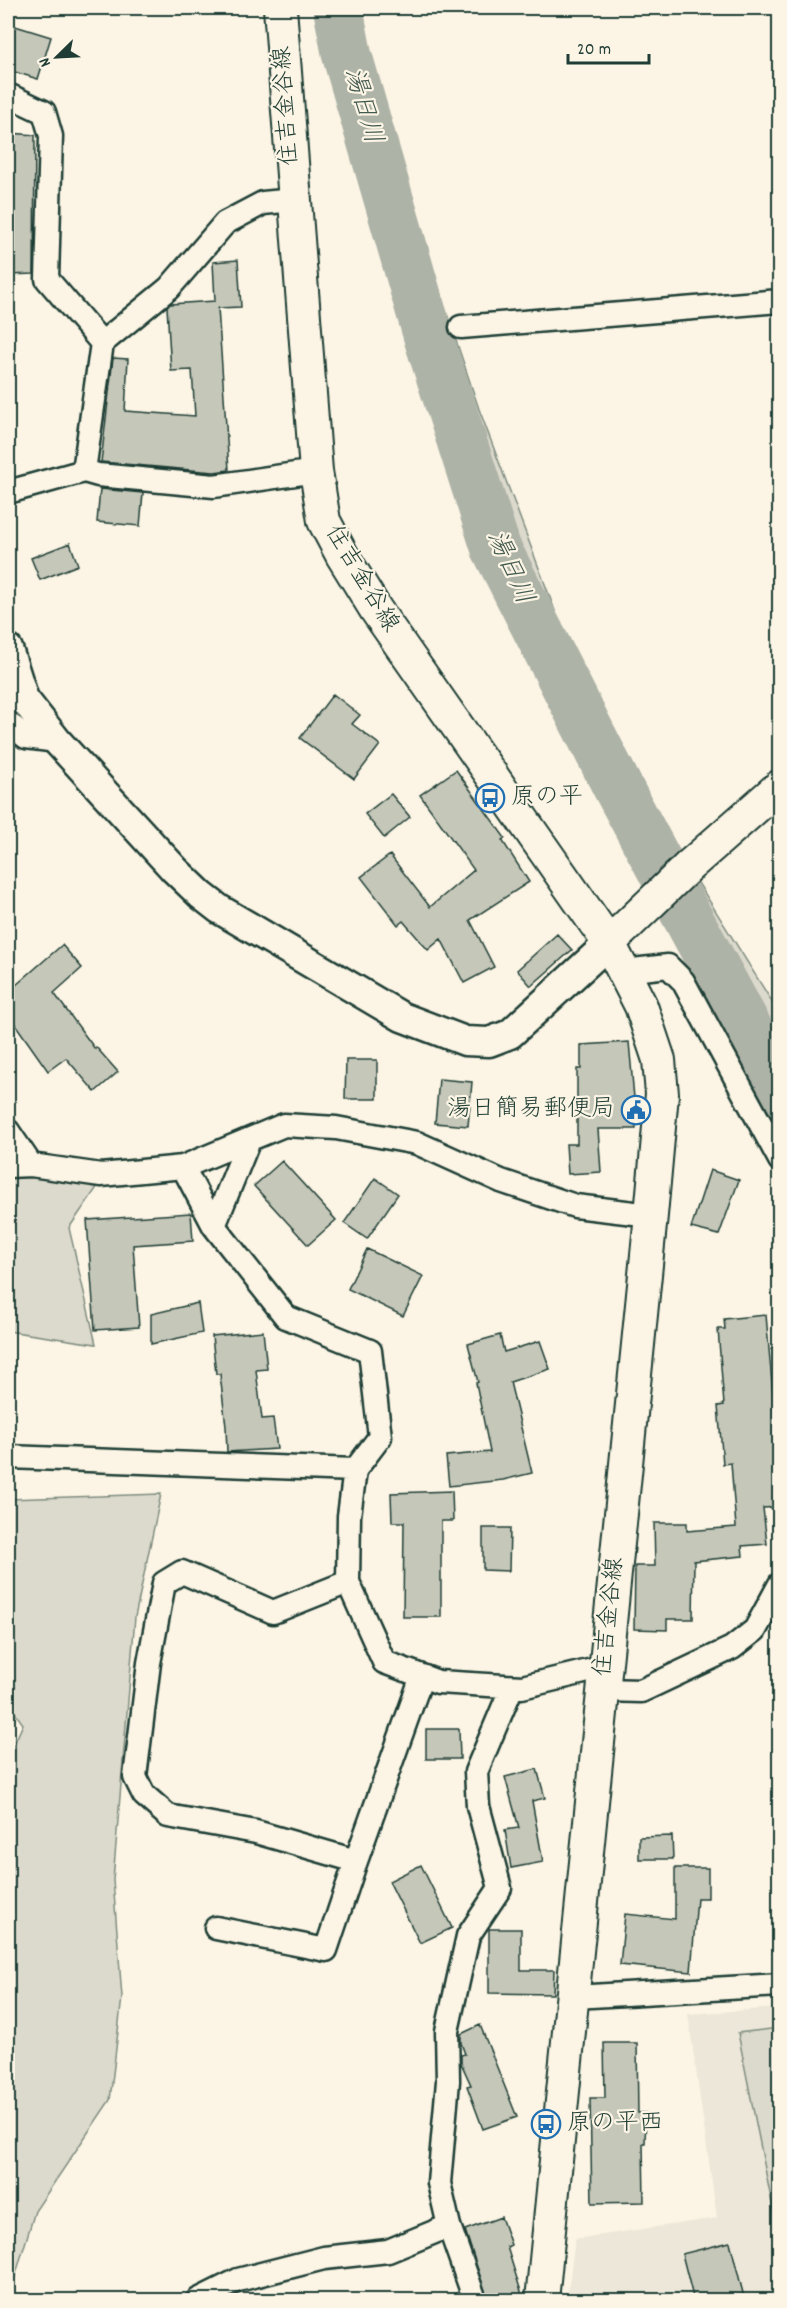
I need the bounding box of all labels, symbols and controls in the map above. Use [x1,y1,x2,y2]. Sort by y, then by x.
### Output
north arrow [27,27,87,87]
scale bar [568,27,649,65]
text: 20 m [577,38,611,63]
street label: 住吉金谷線 [266,45,308,167]
text: N [33,54,58,70]
water label: 湯日川 [333,63,391,149]
street label: 住吉金谷線 [316,519,406,639]
water label: 湯日川 [476,525,542,611]
place label: 原の平 [511,781,583,815]
bus stop icon: 原の平 [474,782,506,814]
place label: 湯日簡易郵便局 [447,1093,615,1127]
public building icon: 湯日簡易郵便局 [620,1094,652,1126]
street label: 住吉金谷線 [587,1556,633,1678]
place label: 原の平西 [567,2107,663,2141]
bus stop icon: 原の平西 [530,2108,562,2140]

